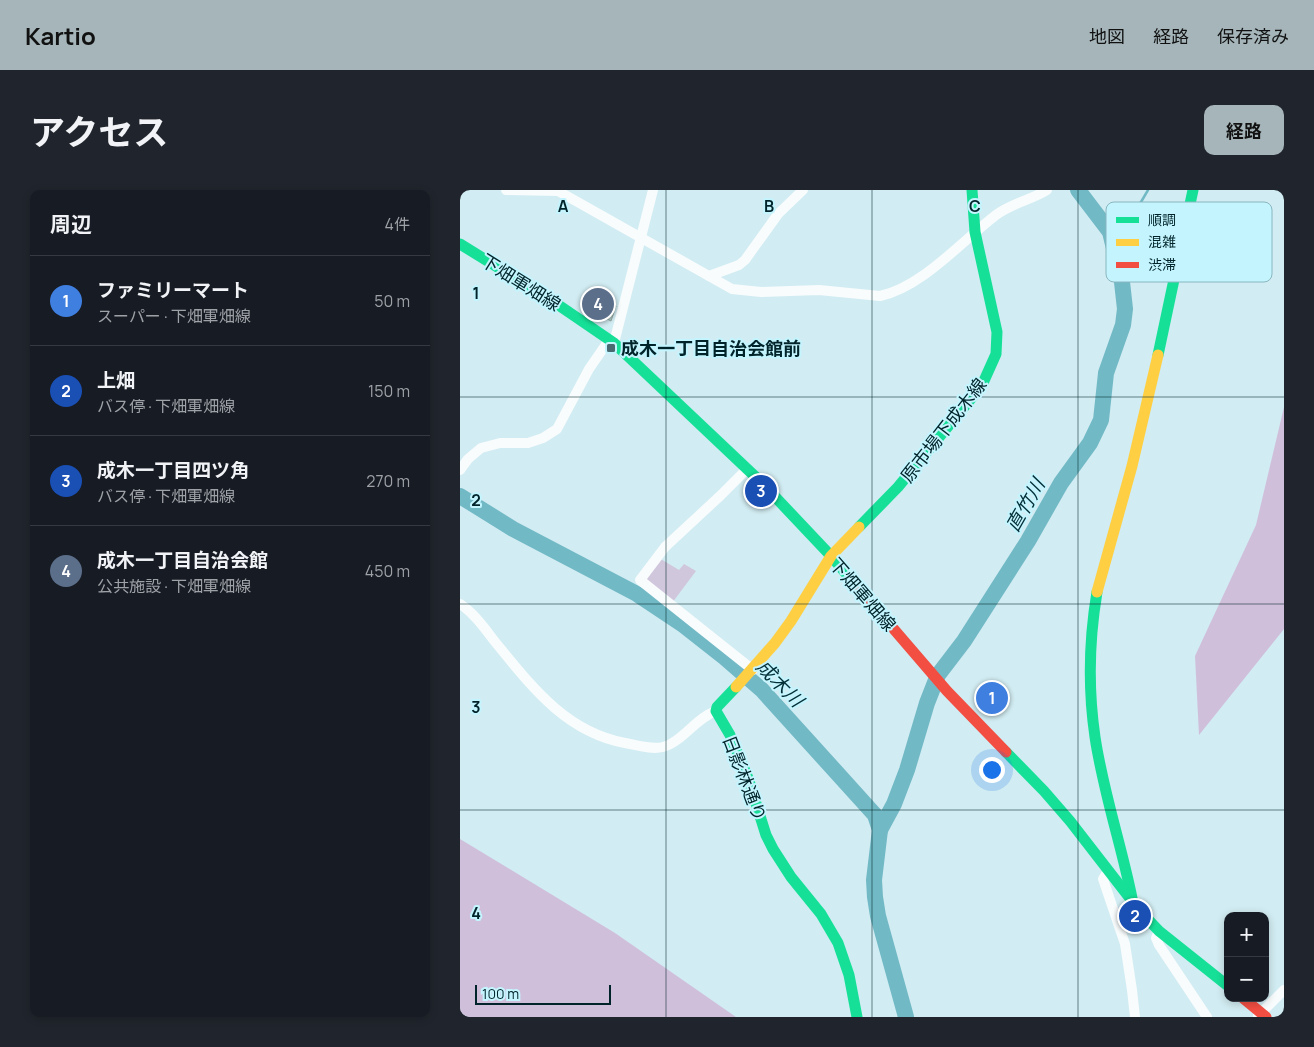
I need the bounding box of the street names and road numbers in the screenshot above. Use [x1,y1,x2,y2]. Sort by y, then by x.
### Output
street label: 下畑軍畑線 [476,248,566,316]
street label: 原市場下成木線 [895,373,991,487]
street label: 下畑軍畑線 [824,552,902,636]
street label: 日影林通り [718,732,772,824]

